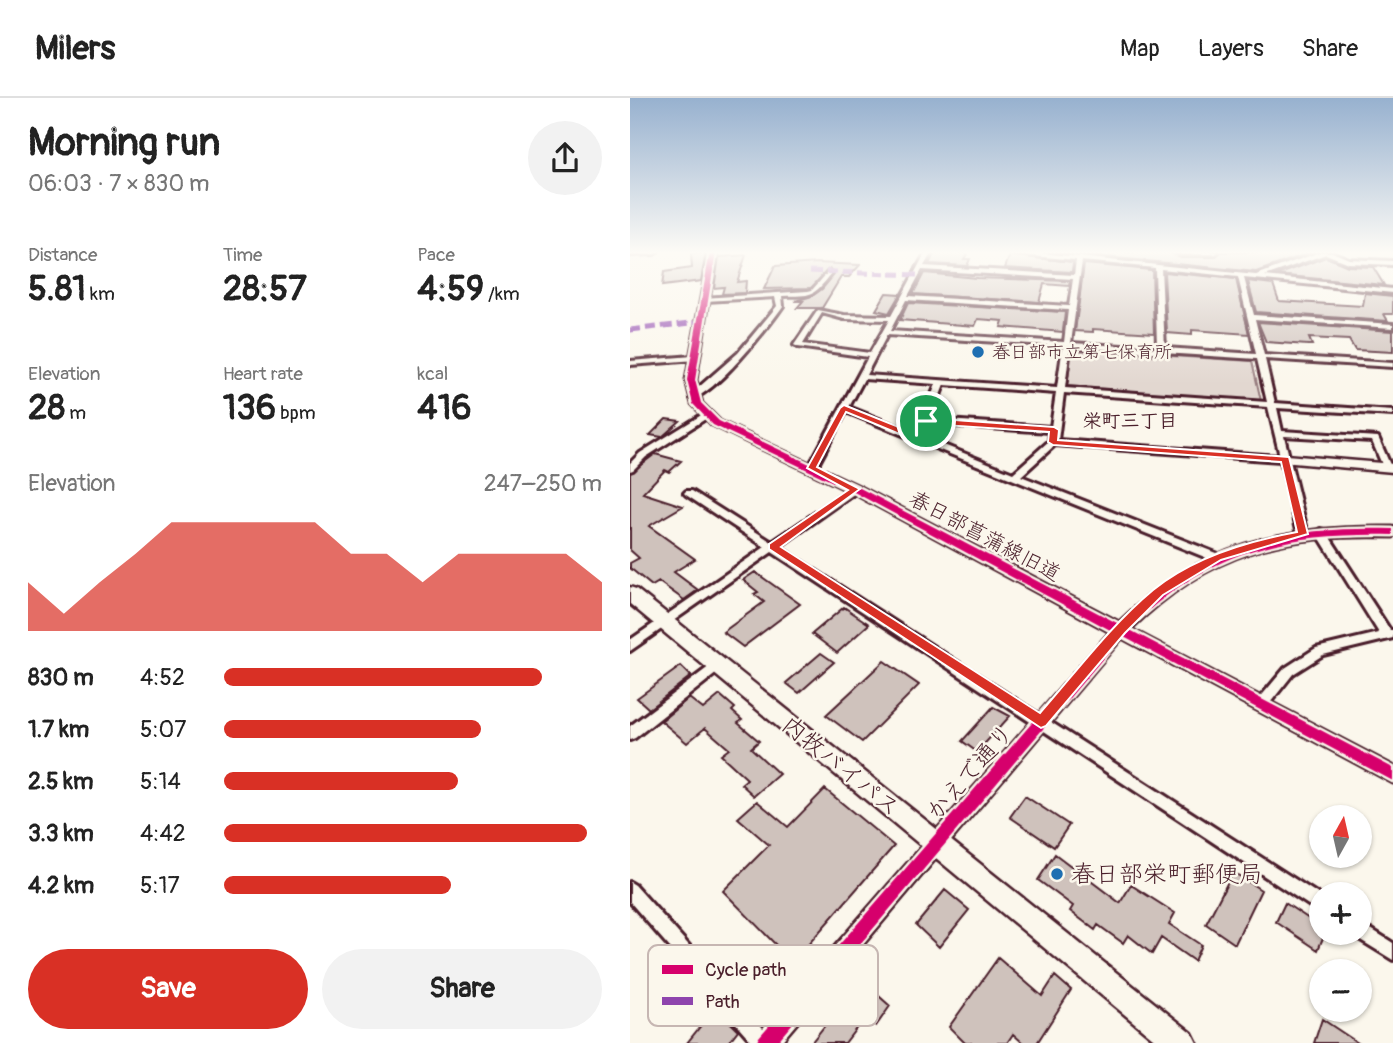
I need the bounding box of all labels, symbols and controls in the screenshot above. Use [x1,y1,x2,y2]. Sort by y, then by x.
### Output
text: Milers [35,28,115,69]
text: Map [1120,34,1160,63]
text: Layers [1198,34,1264,63]
text: Share [1302,34,1358,63]
text: Morning run [28,119,220,167]
button: share [528,121,602,195]
text: 06:03 · 7 × 830 m [28,169,210,198]
text: Distance [28,243,97,267]
text: Time [223,243,262,267]
text: Pace [417,243,455,267]
text: 5.81 [28,267,86,311]
text: 28:57 [223,267,307,311]
text: 4:59 [417,267,484,311]
text: km [86,282,115,306]
text: /km [484,282,520,306]
place label: 春日部市立第七保育所 [992,341,1172,364]
marker: 春日部市立第七保育所 [970,344,986,360]
text: Elevation [28,362,100,386]
text: Heart rate [223,362,303,386]
text: kcal [417,362,448,386]
text: 28 [28,386,65,430]
text: 136 [223,386,276,430]
text: 416 [417,386,472,430]
pin [896,391,956,451]
text: m [65,401,86,425]
text: bpm [276,401,316,425]
icon: arrive [907,402,945,440]
district label: 栄町三丁目 [1082,409,1178,433]
text: Elevation [28,469,116,498]
text: 247–250 m [484,469,602,498]
street label: 春日部菖蒲線旧道 [904,485,1065,588]
text: 830 m [28,663,94,692]
text: 4:52 [140,663,185,692]
street label: 内牧バイパス [776,710,906,823]
text: 1.7 km [28,715,89,744]
text: 5:07 [140,715,186,744]
street label: かえで通り [921,718,1020,826]
text: 2.5 km [28,767,93,796]
text: 5:14 [140,767,181,796]
north arrow [1309,805,1372,868]
map controls [1309,805,1372,1022]
text: 3.3 km [28,819,94,848]
text: 4:42 [140,819,186,848]
place label: 春日部栄町郵便局 [1071,860,1263,889]
marker: 春日部栄町郵便局 [1049,866,1065,882]
text: 4.2 km [28,871,94,900]
text: 5:17 [140,871,180,900]
button: + [1309,882,1372,945]
legend [648,945,878,1026]
button: Save [28,949,308,1029]
button: Share [322,949,602,1029]
text: Cycle path [705,958,786,982]
button: − [1309,959,1372,1022]
text: Path [705,990,740,1014]

